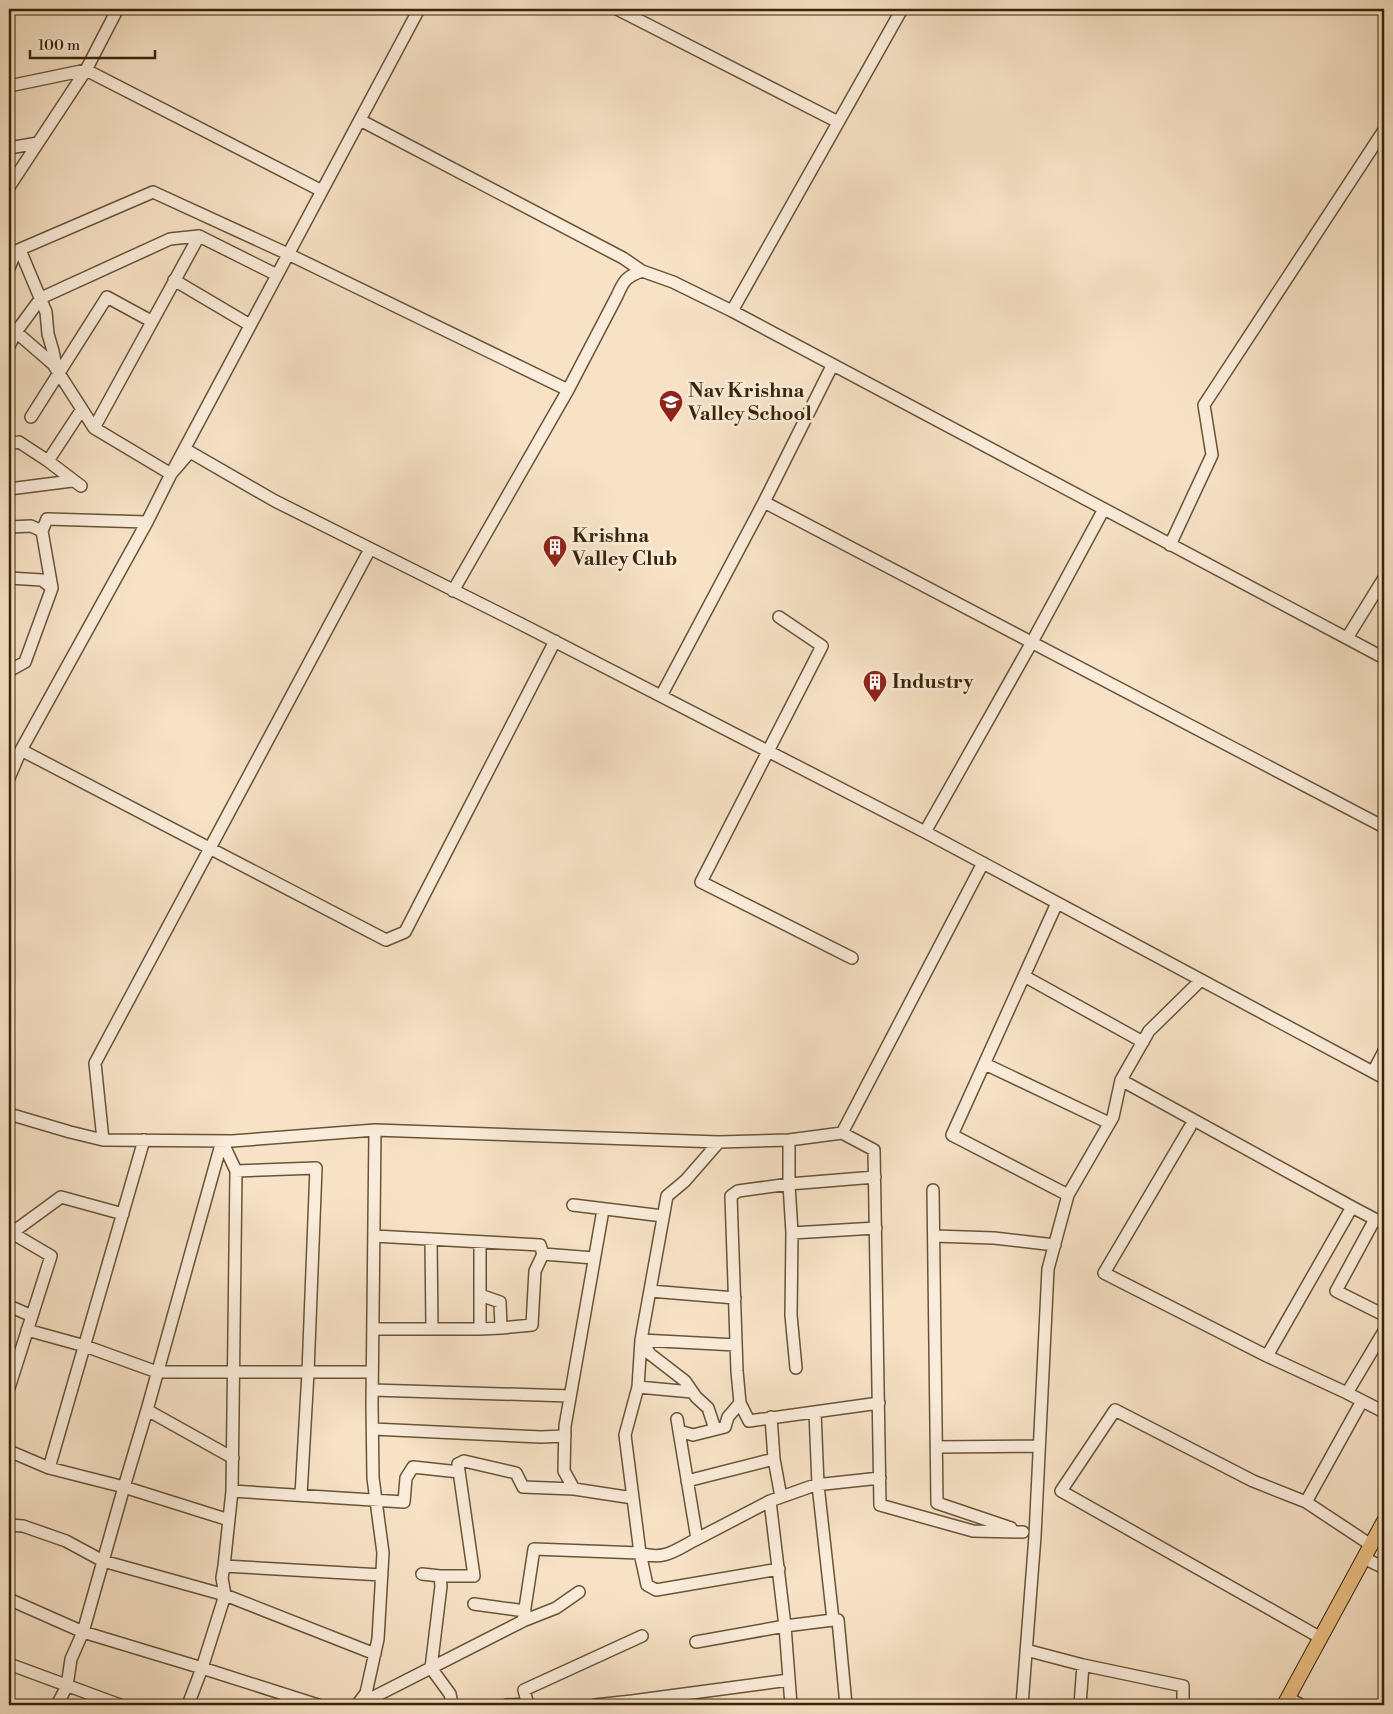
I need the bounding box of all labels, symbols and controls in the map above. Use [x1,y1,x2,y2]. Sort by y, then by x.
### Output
scale bar [30,28,155,60]
text: 100 m [38,36,80,55]
place label: Nav Krishna Valley School [687,379,812,427]
school or university icon: Nav Krishna Valley School [658,389,684,423]
place label: Krishna Valley Club [571,524,677,572]
building icon: Krishna Valley Club [542,534,568,568]
building icon: Industry [862,669,888,703]
place label: Industry [892,670,975,695]

